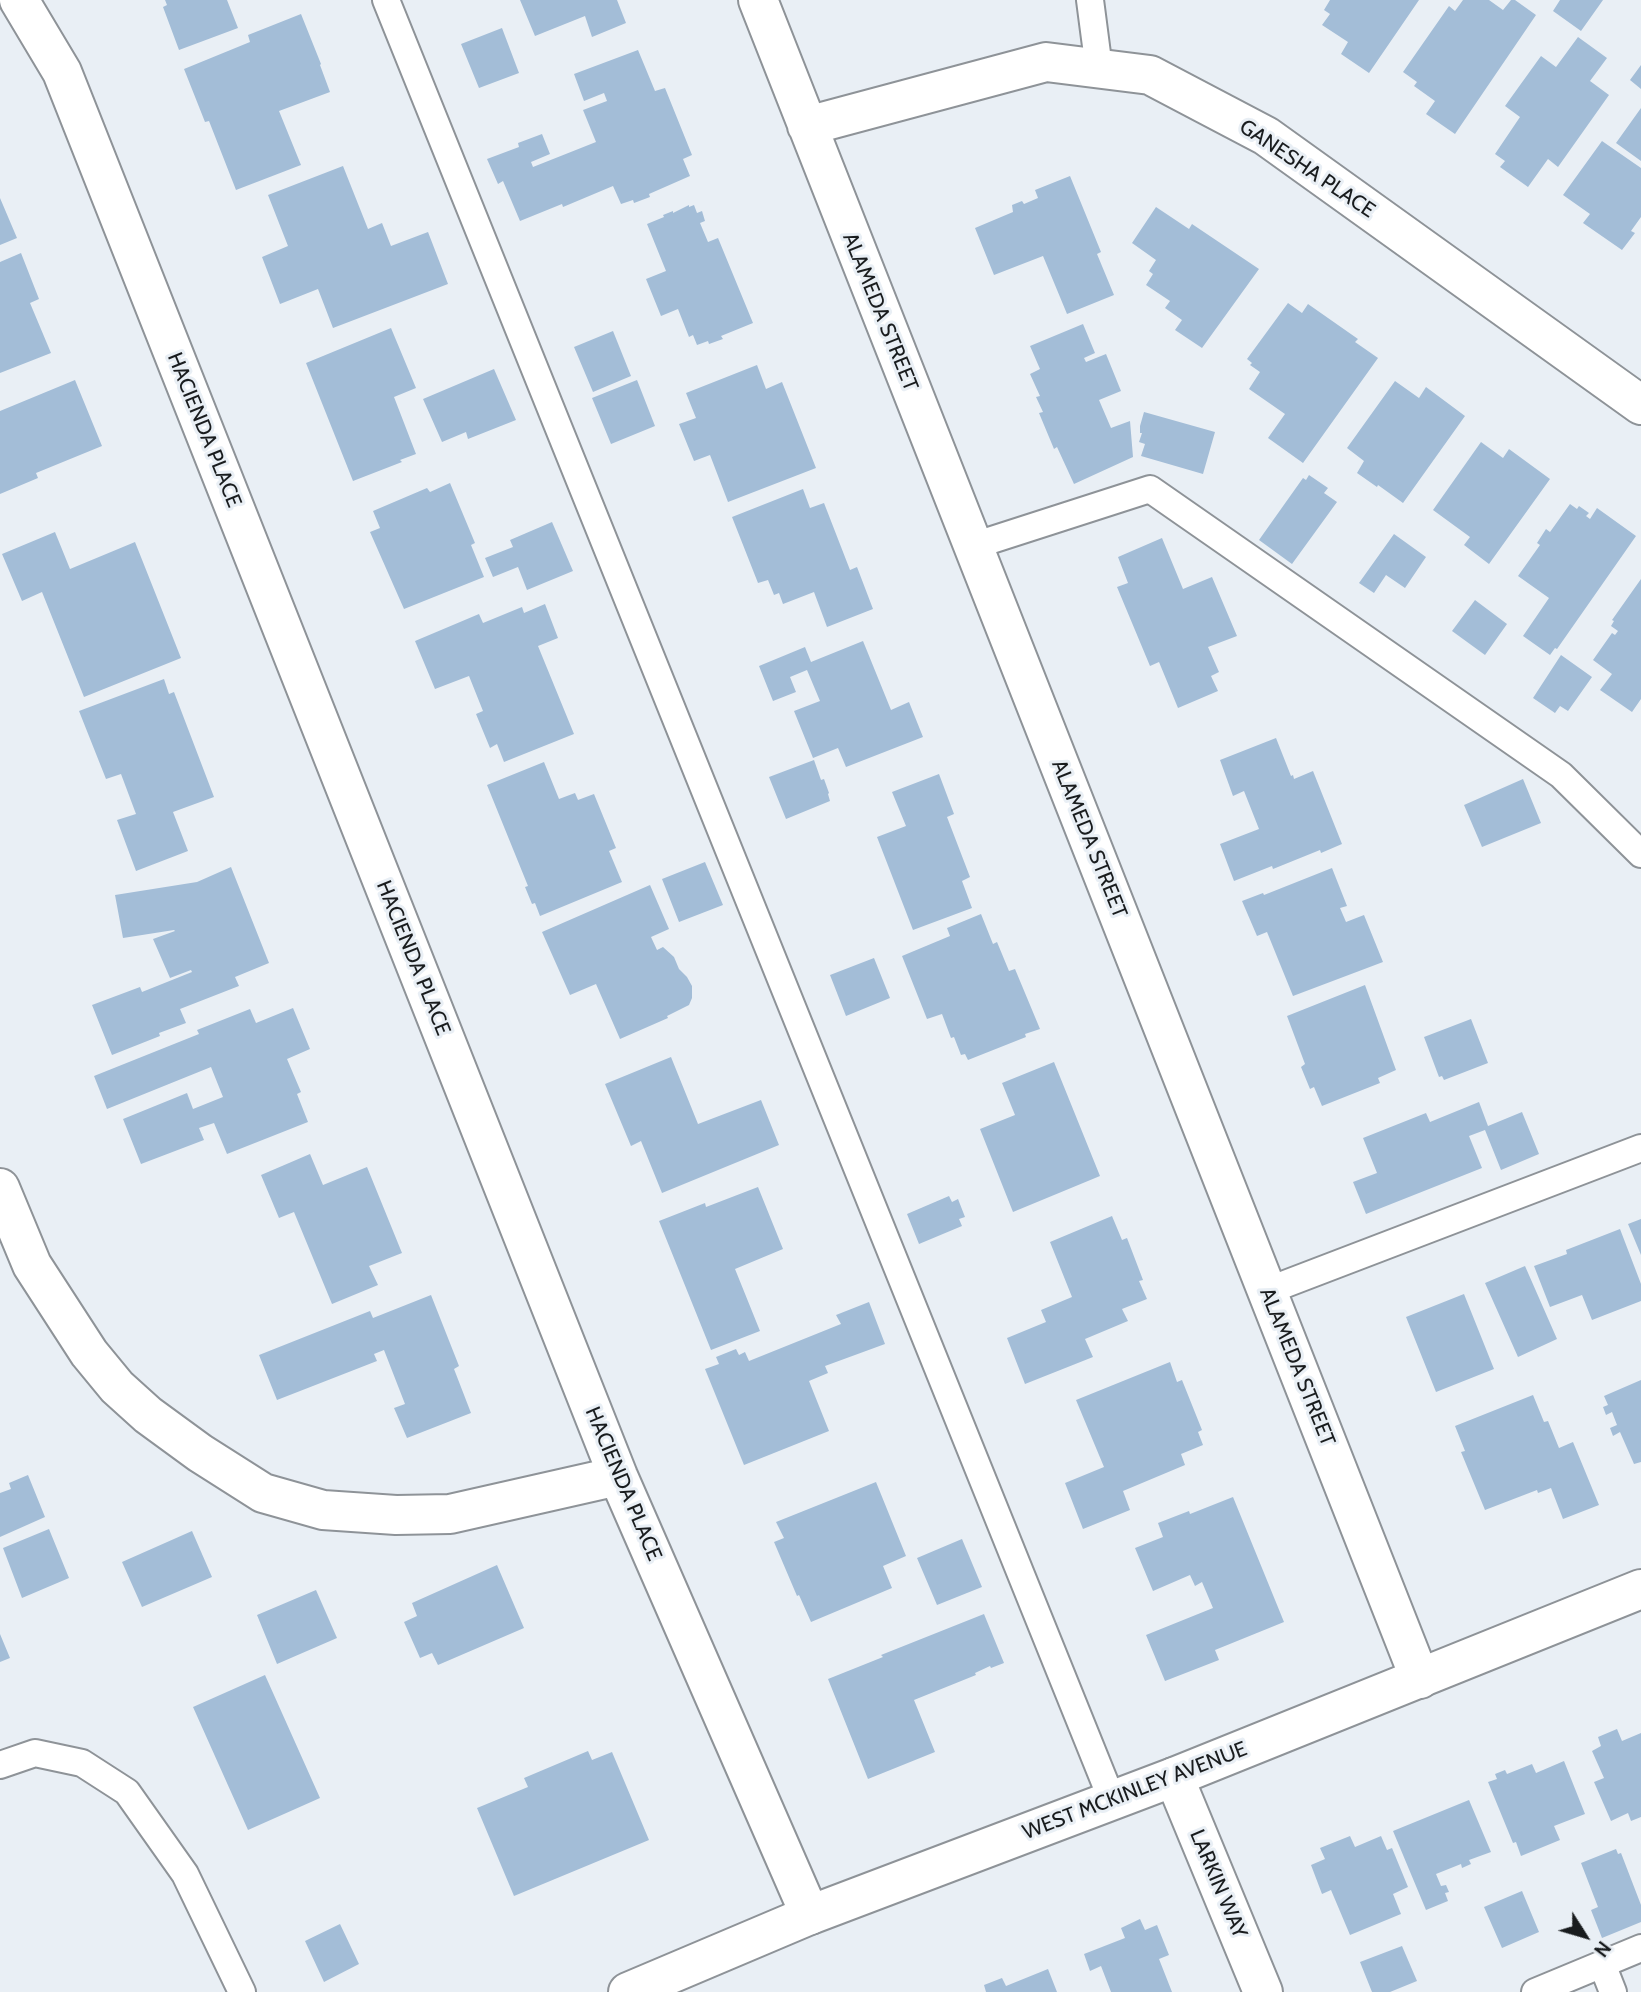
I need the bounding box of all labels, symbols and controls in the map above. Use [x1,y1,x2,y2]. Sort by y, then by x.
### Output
street label: GANESHA PLACE [1234,114,1380,224]
street label: ALAMEDA STREET [837,229,923,395]
street label: HACIENDA PLACE [161,349,247,511]
street label: ALAMEDA STREET [1046,756,1132,922]
street label: HACIENDA PLACE [370,877,456,1039]
street label: ALAMEDA STREET [1254,1284,1340,1450]
street label: HACIENDA PLACE [579,1403,667,1565]
street label: WEST MCKINLEY AVENUE [1019,1737,1251,1845]
street label: LARKIN WAY [1184,1826,1252,1942]
north arrow [1550,1901,1620,1971]
text: N [1589,1937,1615,1961]

